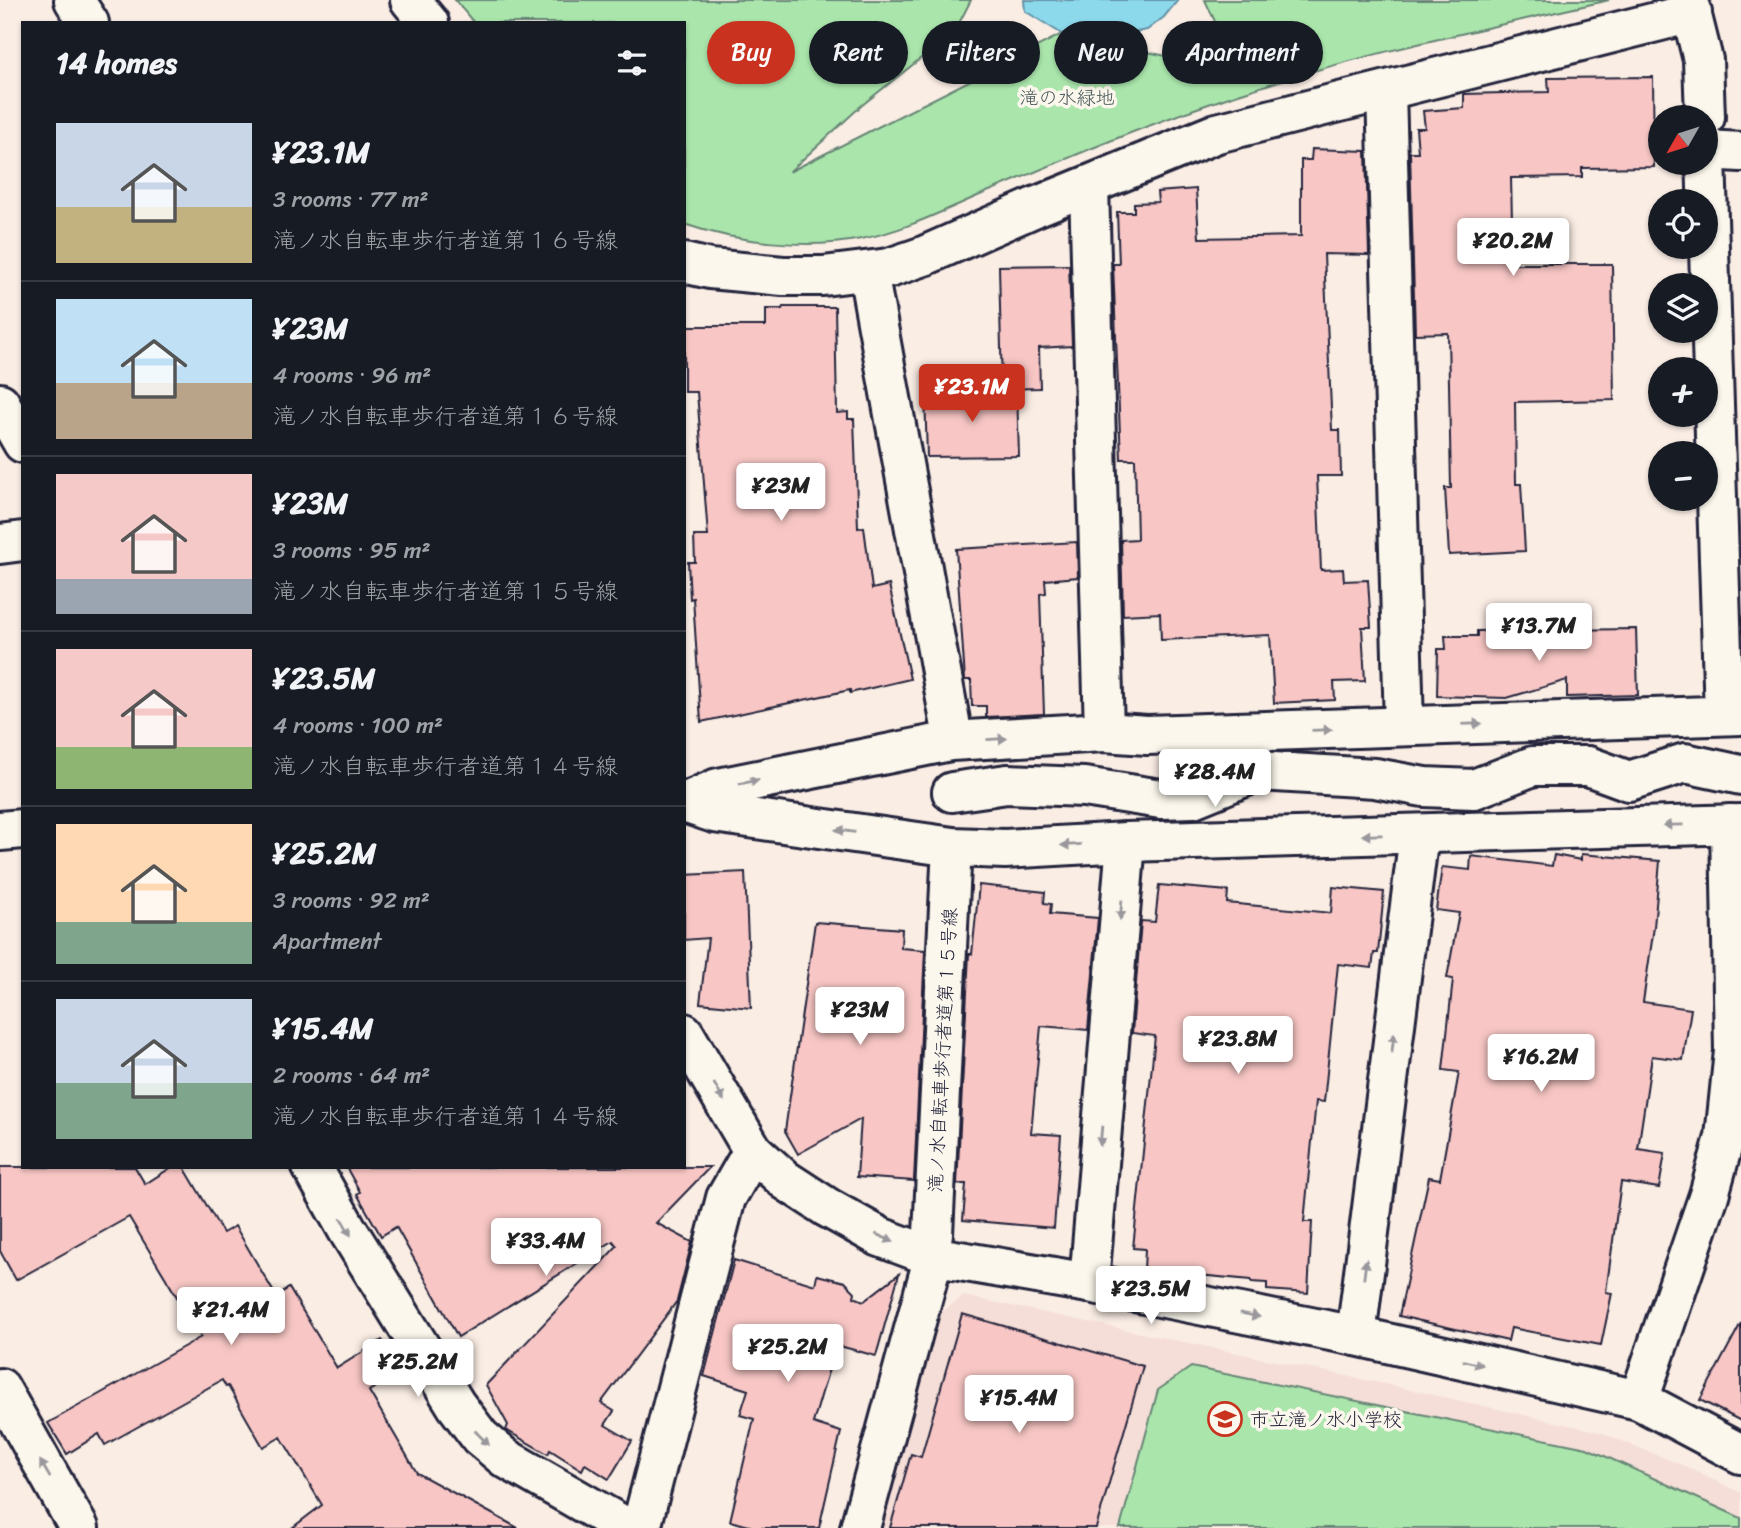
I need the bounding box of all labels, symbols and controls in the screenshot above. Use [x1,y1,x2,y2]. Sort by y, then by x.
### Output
chip: Buy [707,21,795,84]
chip: Rent [809,21,908,84]
chip: Filters [922,21,1040,84]
chip: New [1054,21,1148,84]
chip: Apartment [1162,21,1323,84]
text: 14 homes [56,36,177,90]
icon: filters [613,44,651,82]
park label: 滝の水緑地 [1019,81,1115,114]
north arrow [1648,105,1718,175]
map controls [1648,105,1718,511]
text: ¥23.1M [273,125,370,179]
icon: home [112,151,196,235]
text: 3 rooms · 77 m² [273,179,429,220]
button: locate [1648,189,1718,259]
pin: ¥20.2M [1456,218,1570,278]
text: 滝ノ水自転車歩行者道第１６号線 [273,220,618,261]
text: ¥20.2M [1473,220,1553,261]
button: layers [1648,273,1718,343]
text: ¥23M [273,301,348,355]
icon: home [112,327,196,411]
text: 4 rooms · 96 m² [273,355,431,396]
button: + [1648,357,1718,427]
pin: ¥23.1M [915,364,1029,424]
text: ¥23.1M [935,366,1009,407]
text: 滝ノ水自転車歩行者道第１６号線 [273,396,618,437]
button: − [1648,441,1718,511]
pin: ¥23M [740,463,822,523]
text: ¥23M [752,465,810,506]
text: ¥23M [273,476,348,530]
icon: home [112,502,196,586]
text: 3 rooms · 95 m² [273,530,430,571]
text: 滝ノ水自転車歩行者道第１５号線 [273,571,618,612]
pin: ¥13.7M [1482,604,1596,663]
text: ¥13.7M [1502,605,1576,646]
text: ¥23.5M [273,651,375,705]
icon: home [112,677,196,761]
text: 4 rooms · 100 m² [273,705,443,746]
one-way arrow [1461,718,1483,730]
one-way arrow [1311,724,1333,736]
one-way arrow [986,733,1008,744]
text: 滝ノ水自転車歩行者道第１４号線 [273,746,618,787]
pin: ¥28.4M [1158,750,1272,809]
text: ¥28.4M [1175,751,1255,792]
one-way arrow [738,776,760,787]
one-way arrow [1662,819,1684,831]
text: ¥25.2M [273,826,376,880]
one-way arrow [834,826,856,837]
one-way arrow [1361,830,1383,841]
one-way arrow [1060,840,1082,851]
icon: home [112,852,196,936]
text: 3 rooms · 92 m² [273,880,430,921]
one-way arrow [1115,899,1126,921]
street label: 滝ノ水自転車歩行者道第１５号線 [919,907,966,1193]
text: Apartment [273,921,382,962]
pin: ¥23M [819,988,901,1047]
text: ¥23M [831,989,889,1030]
text: ¥15.4M [273,1001,373,1055]
pin: ¥23.8M [1181,1016,1295,1076]
text: ¥23.8M [1199,1018,1277,1059]
icon: home [112,1027,196,1111]
one-way arrow [1388,1032,1399,1054]
pin: ¥16.2M [1484,1034,1598,1094]
text: ¥16.2M [1504,1036,1578,1077]
text: 2 rooms · 64 m² [273,1055,430,1096]
one-way arrow [712,1082,725,1101]
text: 滝ノ水自転車歩行者道第１４号線 [273,1096,618,1137]
one-way arrow [1096,1125,1107,1147]
one-way arrow [340,1217,352,1236]
pin: ¥33.4M [489,1218,603,1278]
text: ¥33.4M [507,1220,585,1261]
one-way arrow [875,1232,895,1244]
one-way arrow [1359,1258,1370,1280]
pin: ¥23.5M [1094,1266,1208,1326]
text: ¥23.5M [1112,1268,1190,1309]
pin: ¥21.4M [174,1288,288,1347]
text: ¥21.4M [193,1289,269,1330]
one-way arrow [1239,1310,1261,1321]
pin: ¥25.2M [731,1324,845,1384]
text: ¥25.2M [748,1326,828,1367]
pin: ¥25.2M [361,1340,475,1399]
text: ¥25.2M [378,1341,458,1382]
one-way arrow [1462,1357,1484,1368]
pin: ¥15.4M [962,1376,1076,1435]
text: ¥15.4M [981,1377,1057,1418]
school or university icon: 市立滝ノ水小学校 [1206,1400,1244,1438]
place label: 市立滝ノ水小学校 [1250,1403,1402,1436]
one-way arrow [474,1429,491,1446]
one-way arrow [39,1459,52,1478]

